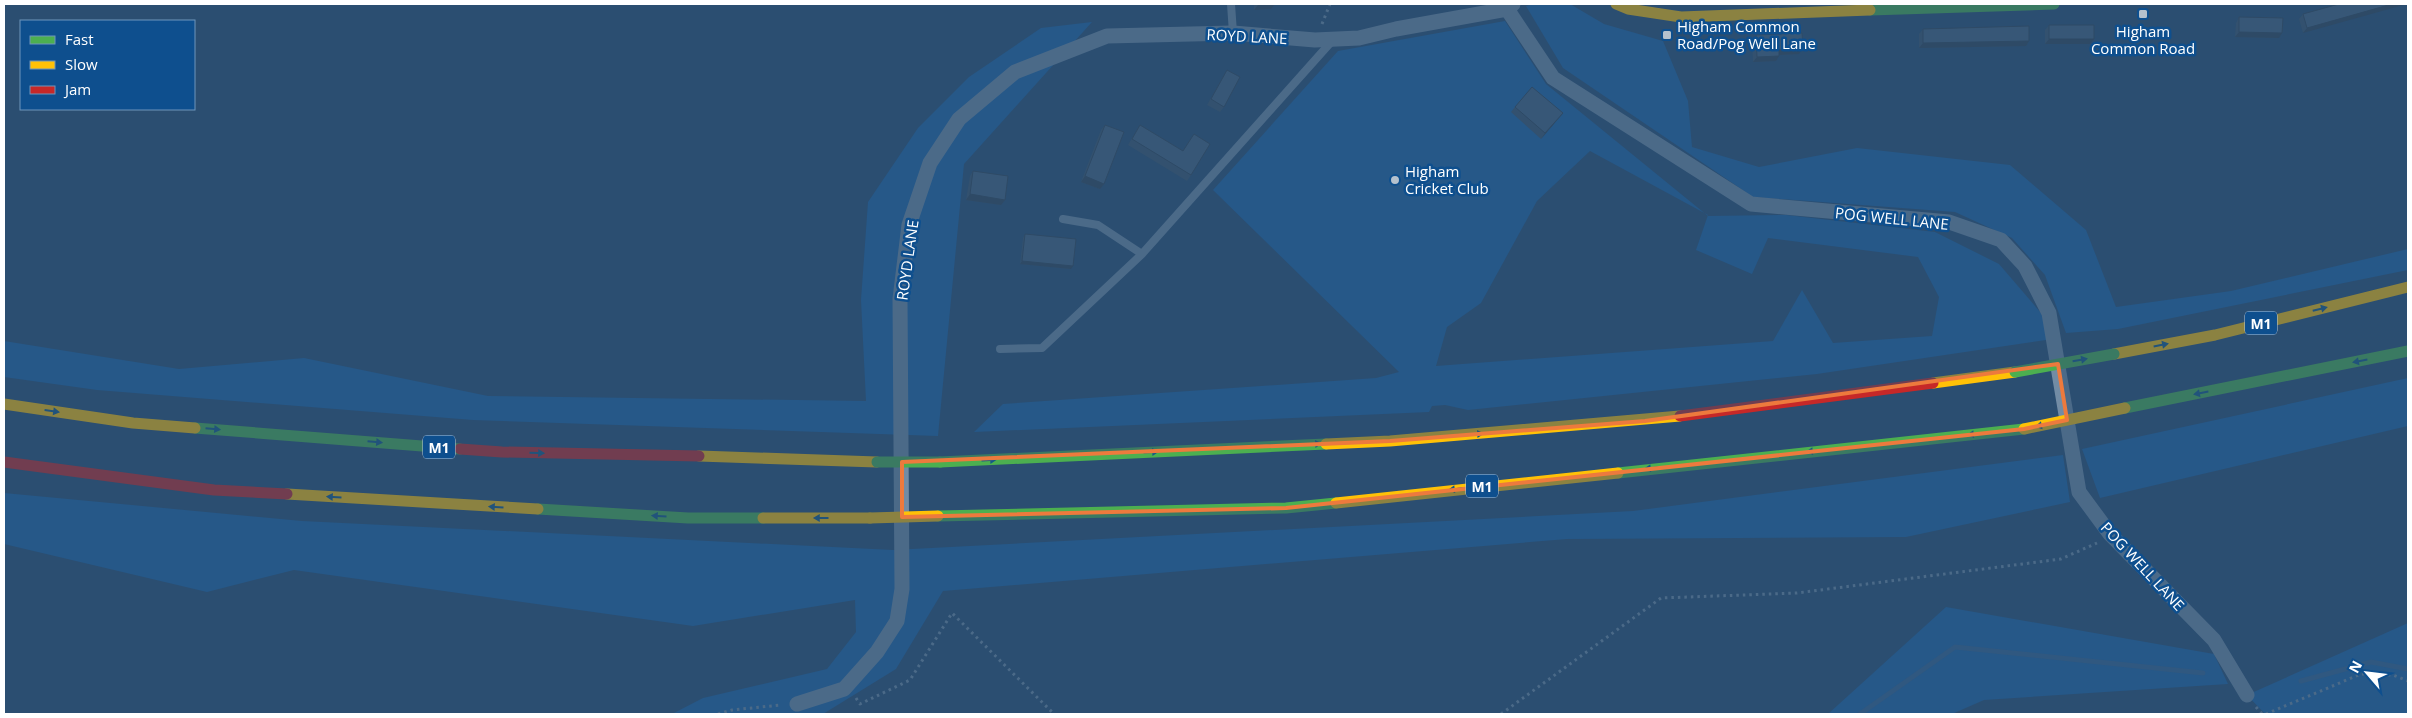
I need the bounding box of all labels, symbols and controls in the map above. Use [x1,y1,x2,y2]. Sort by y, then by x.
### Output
marker: Higham Common Road [2137,8,2149,20]
place label: Higham Common Road/Pog Well Lane [1677,16,1816,53]
legend [20,20,195,110]
place label: Higham Common Road [2091,21,2195,58]
street label: ROYD LANE [1206,24,1288,48]
text: Fast [65,29,94,49]
marker: Higham Common Road/Pog Well Lane [1661,29,1673,41]
text: Slow [65,54,98,74]
text: Jam [63,79,91,99]
place label: Higham Cricket Club [1405,161,1489,198]
marker: Higham Cricket Club [1389,174,1401,186]
street label: POG WELL LANE [1834,202,1950,234]
street label: ROYD LANE [891,218,923,302]
one-way arrow [2312,305,2327,313]
road number: M1 [2245,312,2277,334]
one-way arrow [2154,341,2169,349]
one-way arrow [2072,356,2088,364]
one-way arrow [2353,357,2368,365]
one-way arrow [2194,389,2209,397]
one-way arrow [44,407,60,415]
one-way arrow [2035,421,2050,429]
one-way arrow [206,425,222,433]
one-way arrow [1468,430,1484,438]
one-way arrow [1967,430,1983,438]
road number: M1 [423,436,455,458]
one-way arrow [368,438,384,446]
one-way arrow [1306,440,1322,448]
one-way arrow [1806,447,1822,455]
one-way arrow [1144,448,1160,456]
one-way arrow [530,449,546,457]
one-way arrow [981,456,997,464]
one-way arrow [1644,464,1660,472]
road number: M1 [1466,474,1498,498]
one-way arrow [1448,485,1464,493]
one-way arrow [326,493,342,501]
one-way arrow [488,502,504,510]
one-way arrow [650,512,666,520]
one-way arrow [813,514,829,522]
street label: POG WELL LANE [2097,517,2189,615]
north arrow [2342,648,2392,698]
text: N [2344,657,2366,676]

